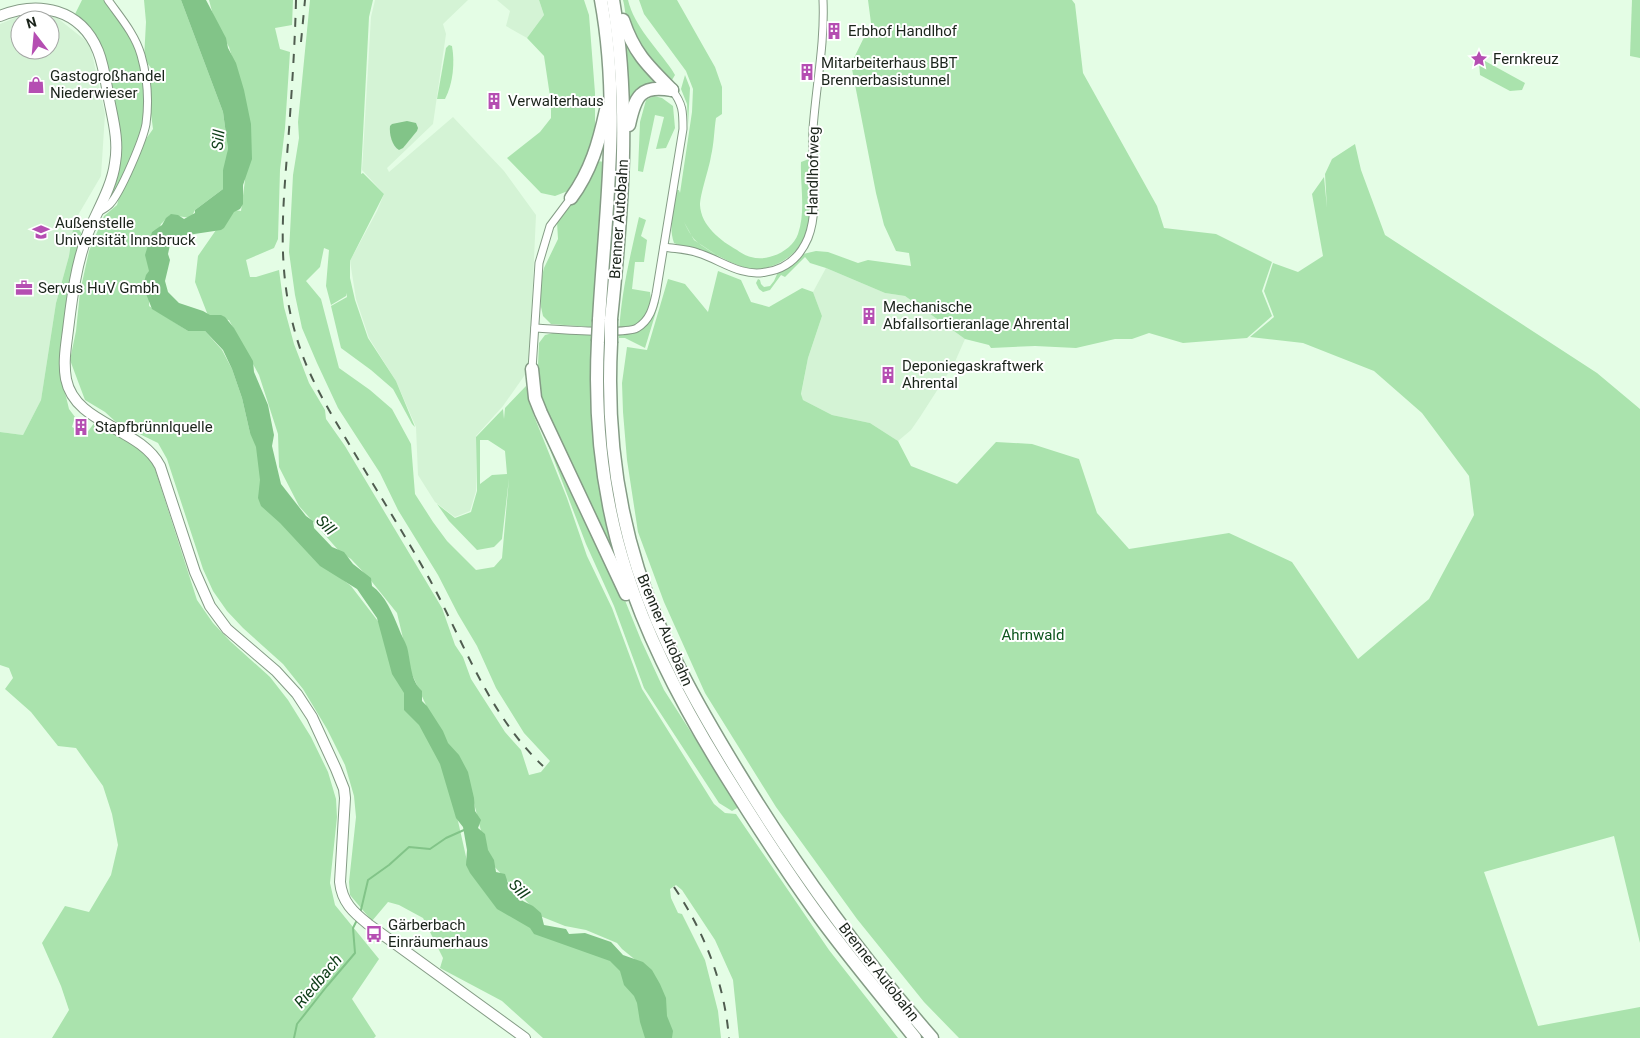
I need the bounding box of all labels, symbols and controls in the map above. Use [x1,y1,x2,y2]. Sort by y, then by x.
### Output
north arrow [10,10,60,60]
text: N [24,13,38,32]
building icon: Erbhof Handlhof [824,21,844,41]
place label: Erbhof Handlhof [848,22,958,40]
place icon: Fernkreuz [1469,49,1489,69]
place label: Fernkreuz [1493,50,1559,68]
place label: Mitarbeiterhaus BBT Brennerbasistunnel [821,54,958,89]
building icon: Mitarbeiterhaus BBT Brennerbasistunnel [797,62,817,82]
place label: Gastogroßhandel Niederwieser [50,67,165,102]
shop icon: Gastogroßhandel Niederwieser [26,75,46,95]
building icon: Verwalterhaus [484,91,504,111]
place label: Verwalterhaus [508,92,604,110]
street label: Handlhofweg [803,126,823,216]
water label: Sill [207,129,229,151]
street label: Brenner Autobahn [606,159,632,279]
place label: Außenstelle Universität Innsbruck [55,214,196,249]
school or university icon: Außenstelle Universität Innsbruck [31,222,51,242]
office icon: Servus HuV Gmbh [14,278,34,298]
place label: Servus HuV Gmbh [38,279,159,297]
place label: Mechanische Abfallsortieranlage Ahrental [883,298,1069,333]
building icon: Mechanische Abfallsortieranlage Ahrental [859,306,879,326]
place label: Deponiegaskraftwerk Ahrental [902,357,1044,392]
building icon: Deponiegaskraftwerk Ahrental [878,365,898,385]
building icon: Stapfbrünnlquelle [71,417,91,437]
place label: Stapfbrünnlquelle [95,418,213,436]
water label: Sill [312,511,340,539]
street label: Brenner Autobahn [633,571,697,689]
park label: Ahrnwald [1002,626,1064,644]
water label: Sill [505,875,533,903]
place label: Gärberbach Einräumerhaus [388,916,488,951]
street label: Brenner Autobahn [835,919,923,1025]
bus stop icon: Gärberbach Einräumerhaus [364,924,384,944]
water label: Riedbach [290,950,346,1012]

